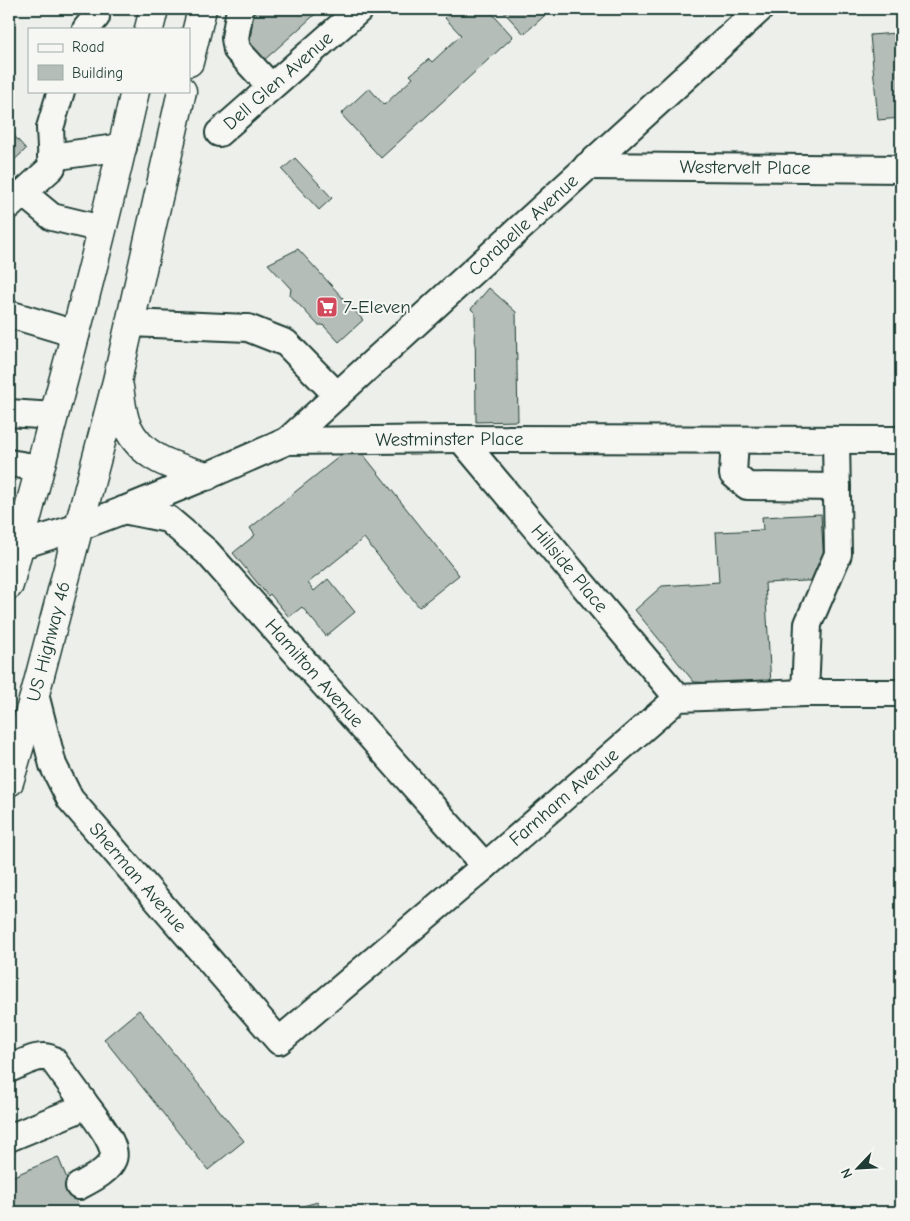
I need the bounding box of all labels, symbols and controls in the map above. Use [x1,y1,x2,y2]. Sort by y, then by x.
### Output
street label: Dell Glen Avenue [219,27,338,135]
legend [28,28,190,92]
text: Road [72,38,104,56]
text: Building [72,64,123,82]
street label: Westervelt Place [679,156,811,179]
street label: Corabelle Avenue [464,170,583,281]
supermarket icon: 7-Eleven [315,295,339,319]
place label: 7-Eleven [343,296,411,318]
street label: Westminster Place [375,428,524,451]
street label: Hillside Place [526,520,613,617]
street label: US Highway 46 [22,579,75,704]
street label: Hamilton Avenue [261,615,368,732]
street label: Farnham Avenue [505,744,623,851]
street label: Sherman Avenue [84,818,191,937]
north arrow [832,1144,882,1194]
text: N [837,1166,856,1181]

